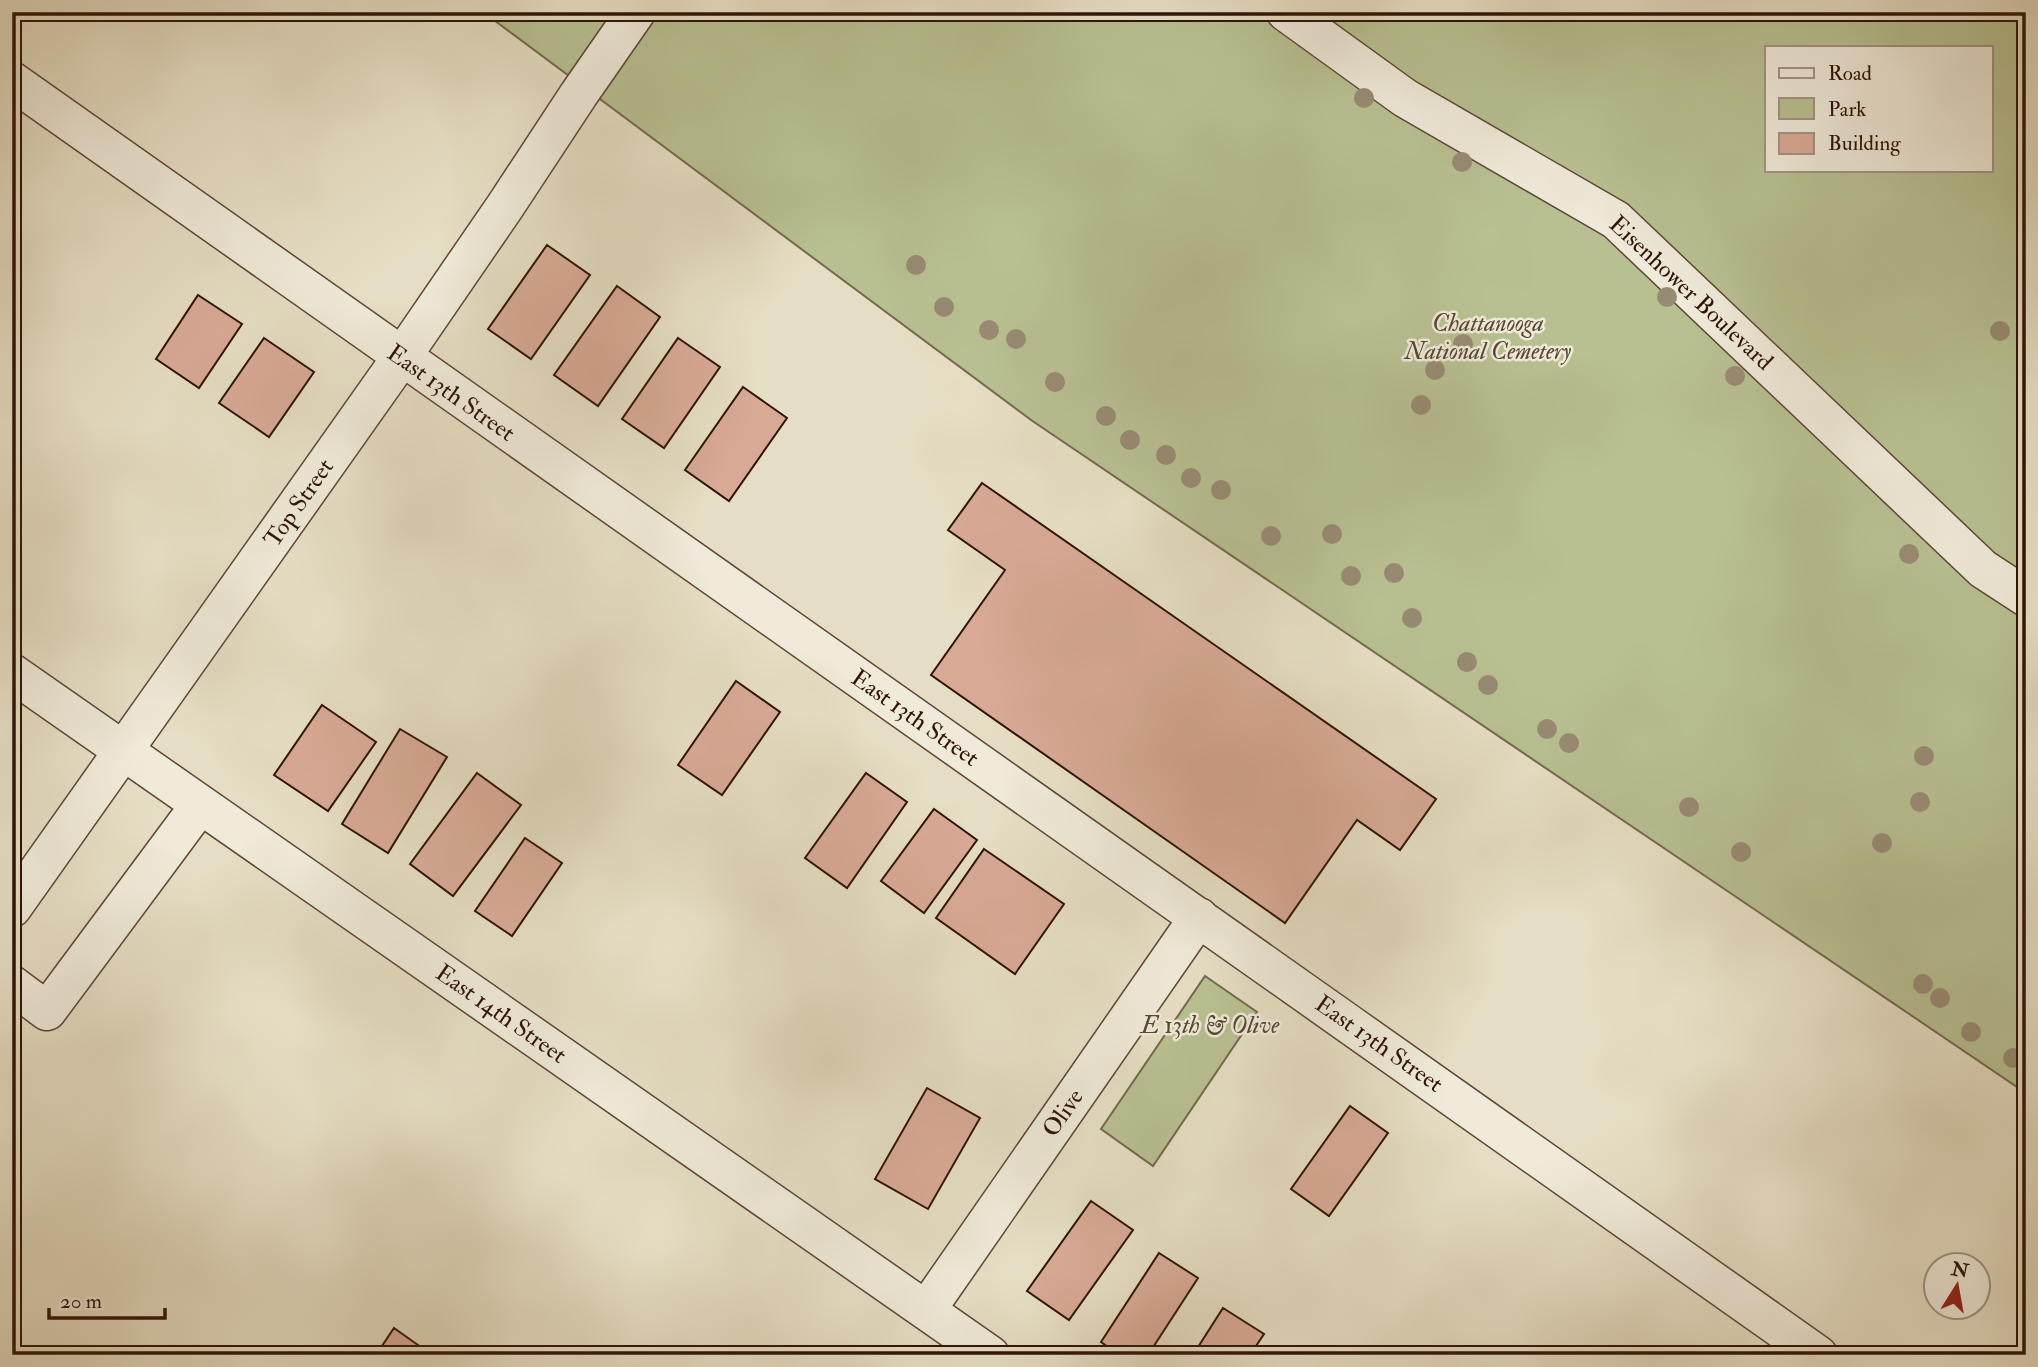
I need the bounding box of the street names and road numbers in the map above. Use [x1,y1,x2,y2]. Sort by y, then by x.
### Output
street label: Eisenhower Boulevard [1602,209,1780,377]
street label: East 13th Street [381,338,521,449]
street label: Top Street [257,452,341,553]
street label: East 13th Street [845,663,985,774]
street label: East 14th Street [429,957,573,1071]
street label: East 13th Street [1309,989,1449,1100]
street label: Olive [1035,1083,1091,1143]

